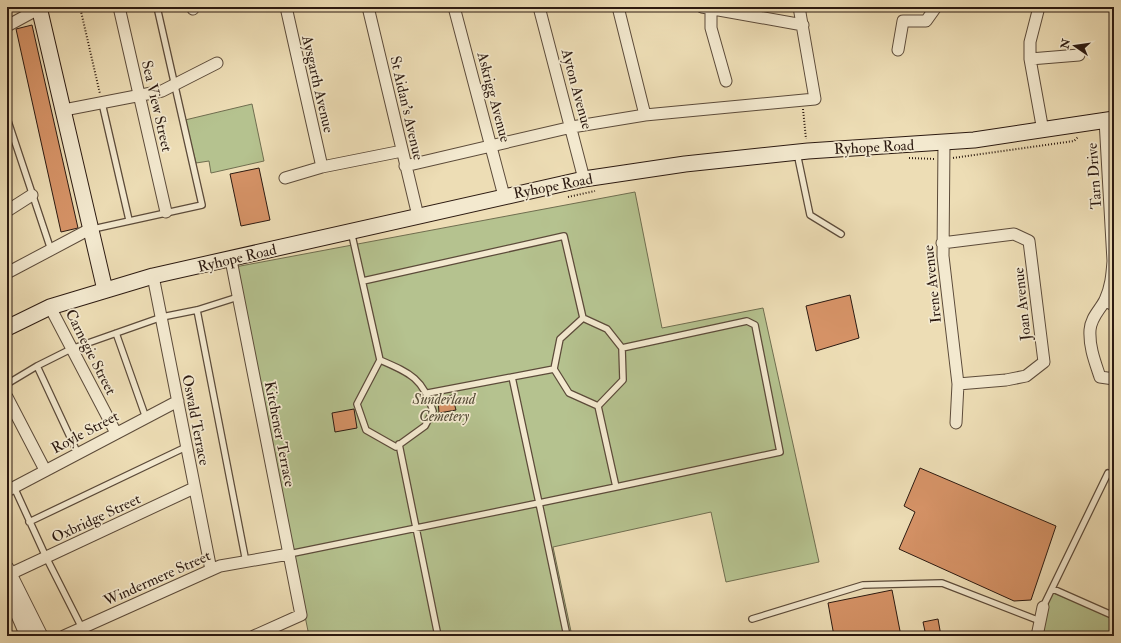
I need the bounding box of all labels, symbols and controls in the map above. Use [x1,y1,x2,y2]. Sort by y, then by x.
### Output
north arrow [1055,26,1095,66]
street label: Aysgarth Avenue [297,33,338,135]
text: N [1058,36,1073,51]
street label: Ayton Avenue [556,46,596,131]
street label: Askrigg Avenue [472,49,515,144]
street label: St Aidan's Avenue [385,54,428,162]
street label: Sea View Street [137,59,176,154]
street label: Ryhope Road [833,136,915,160]
street label: Tarn Drive [1083,142,1106,210]
street label: Ryhope Road [512,169,595,204]
street label: Ryhope Road [196,240,279,278]
street label: Irene Avenue [919,244,946,324]
street label: Joan Avenue [1009,266,1037,342]
street label: Carnegie Street [61,306,120,398]
street label: Oswald Terrace [177,373,214,467]
street label: Kitchener Terrace [260,380,299,489]
park label: Sunderland Cemetery [412,390,477,426]
street label: Royle Street [48,407,122,458]
street label: Oxbridge Street [49,489,144,547]
street label: Windermere Street [100,546,214,611]

